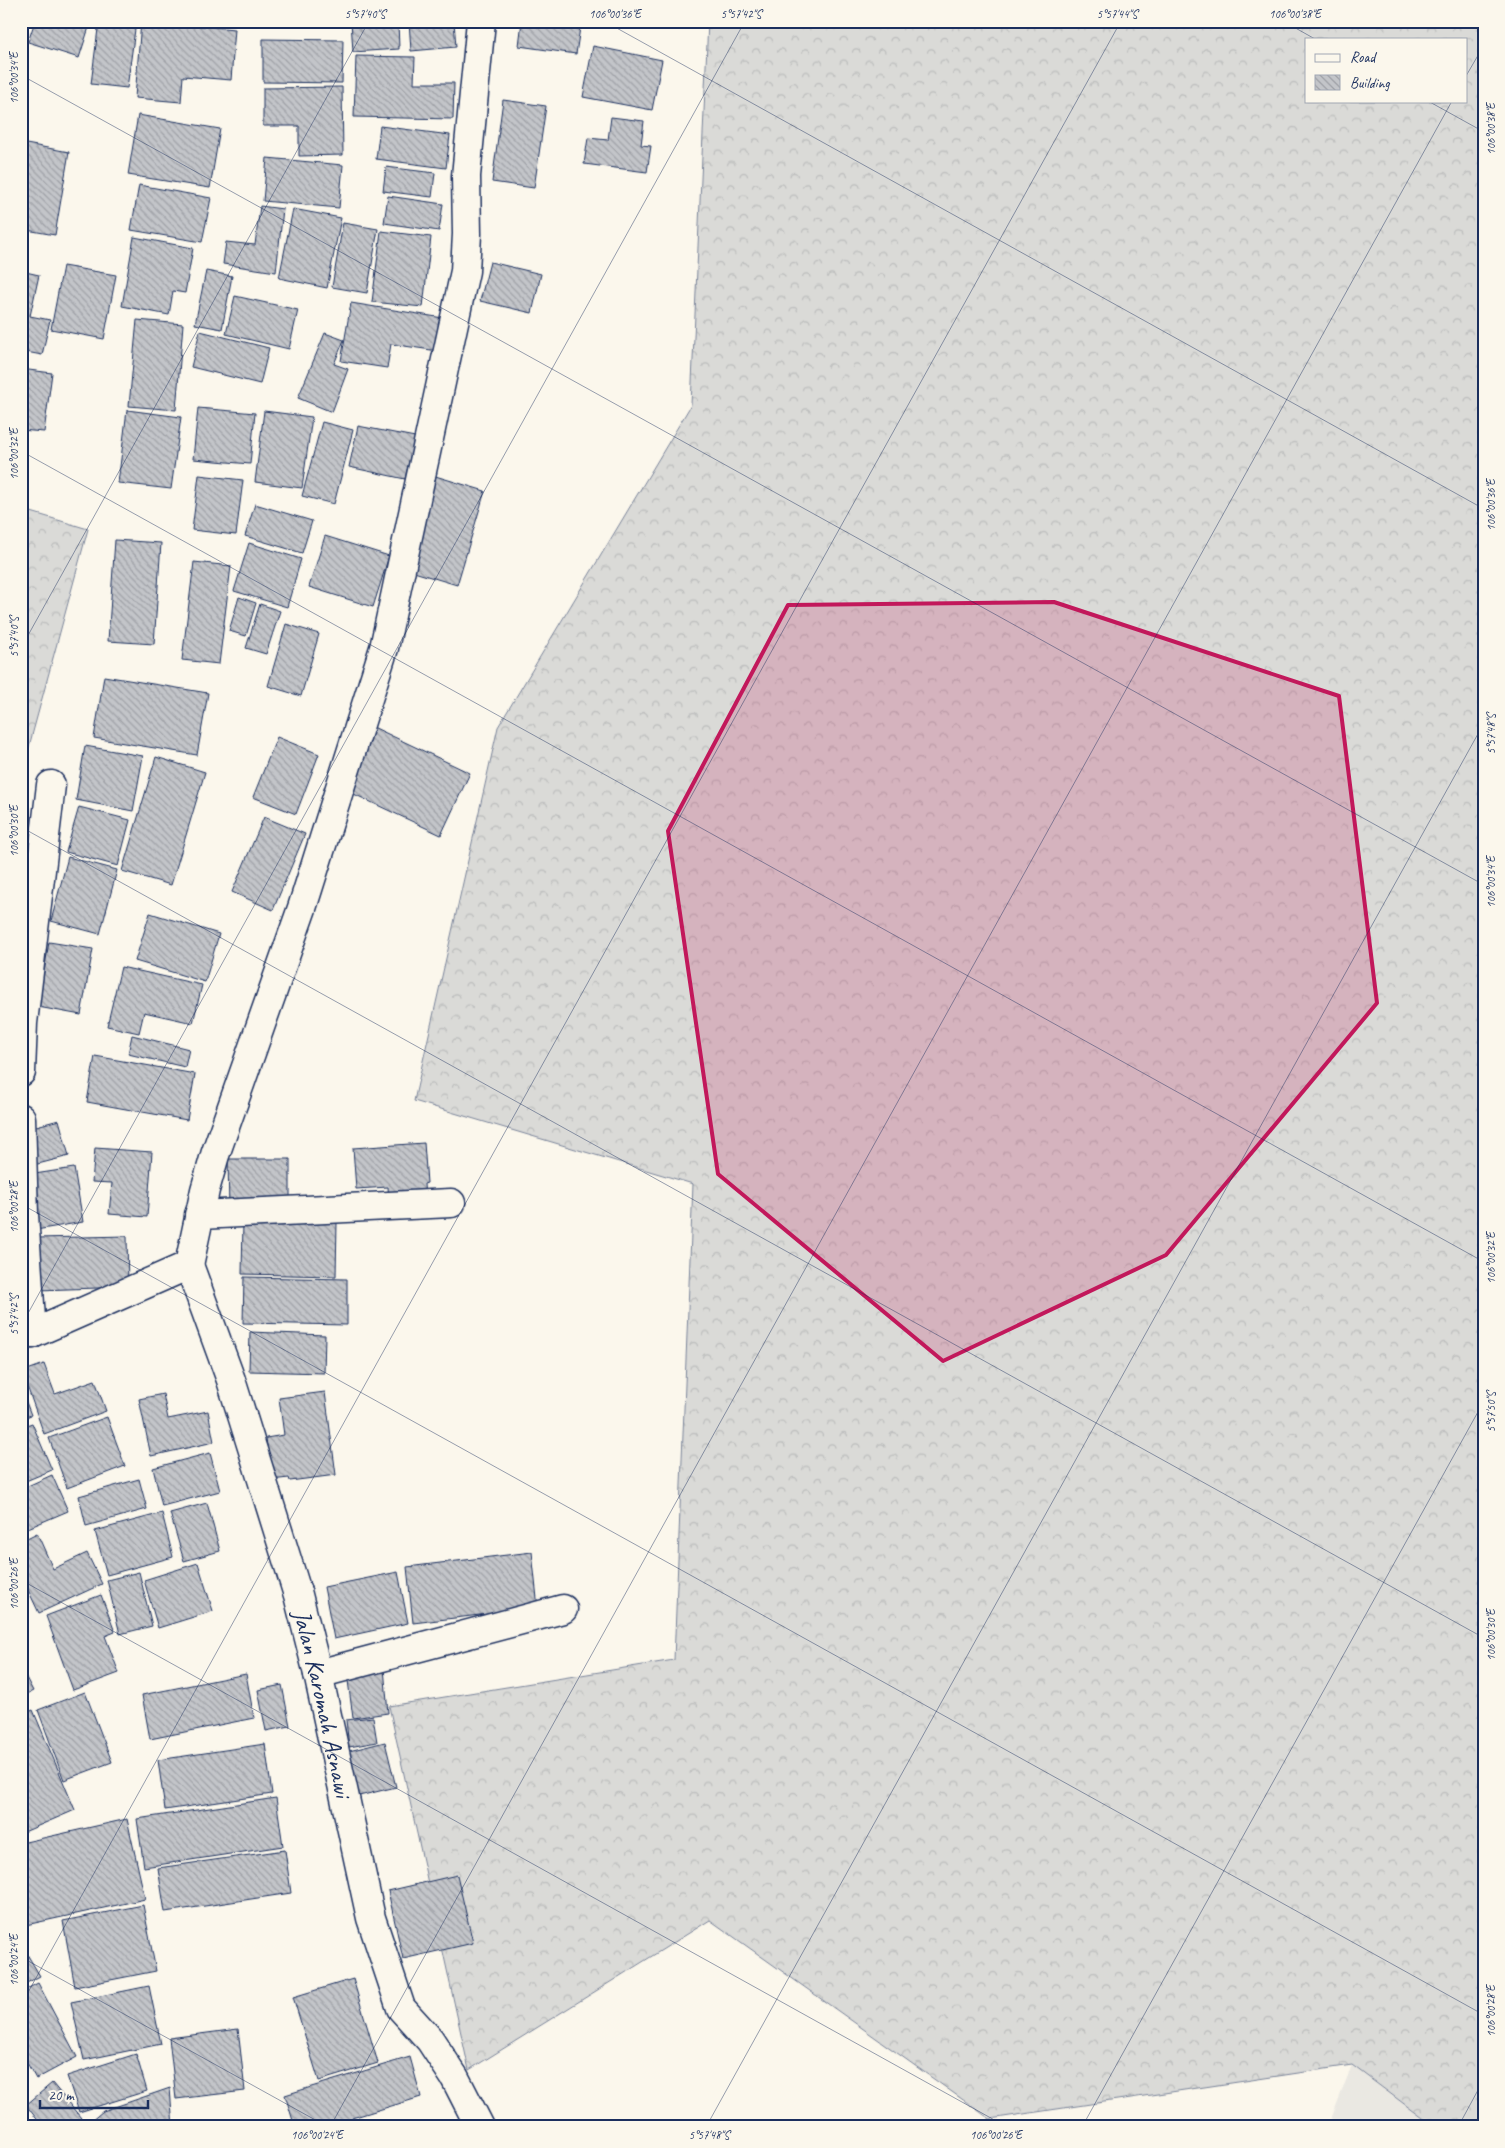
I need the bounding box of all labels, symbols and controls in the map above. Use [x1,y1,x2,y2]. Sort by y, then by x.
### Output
text: 5°57'40"S [345,6,387,22]
text: 106°00'36"E [589,6,643,22]
text: 5°57'42"S [721,6,763,22]
text: 5°57'44"S [1097,6,1139,22]
text: 106°00'38"E [1269,6,1323,22]
legend [1305,38,1468,102]
text: Road [1350,48,1377,67]
text: 106°00'34"E [6,50,22,104]
text: Building [1350,74,1390,93]
text: 106°00'38"E [1483,101,1499,155]
text: 106°00'32"E [6,426,22,480]
text: 106°00'36"E [1483,477,1499,531]
text: 5°57'40"S [6,615,22,657]
text: 5°57'48"S [1483,712,1499,754]
text: 106°00'30"E [6,803,22,857]
text: 106°00'34"E [1483,854,1499,908]
text: 106°00'28"E [6,1179,22,1233]
text: 106°00'32"E [1483,1230,1499,1284]
text: 5°57'42"S [6,1293,22,1335]
text: 5°57'50"S [1483,1390,1499,1432]
text: 106°00'26"E [6,1556,22,1610]
street label: Jalan Karomah Asnawi [285,1606,360,1804]
text: 106°00'30"E [1483,1607,1499,1661]
text: 106°00'24"E [6,1932,22,1986]
text: 106°00'28"E [1483,1983,1499,2037]
scale bar [40,2078,148,2110]
text: 20 m [48,2086,75,2105]
text: 106°00'24"E [291,2127,345,2143]
text: 5°57'48"S [689,2127,731,2143]
text: 106°00'26"E [970,2127,1024,2143]

